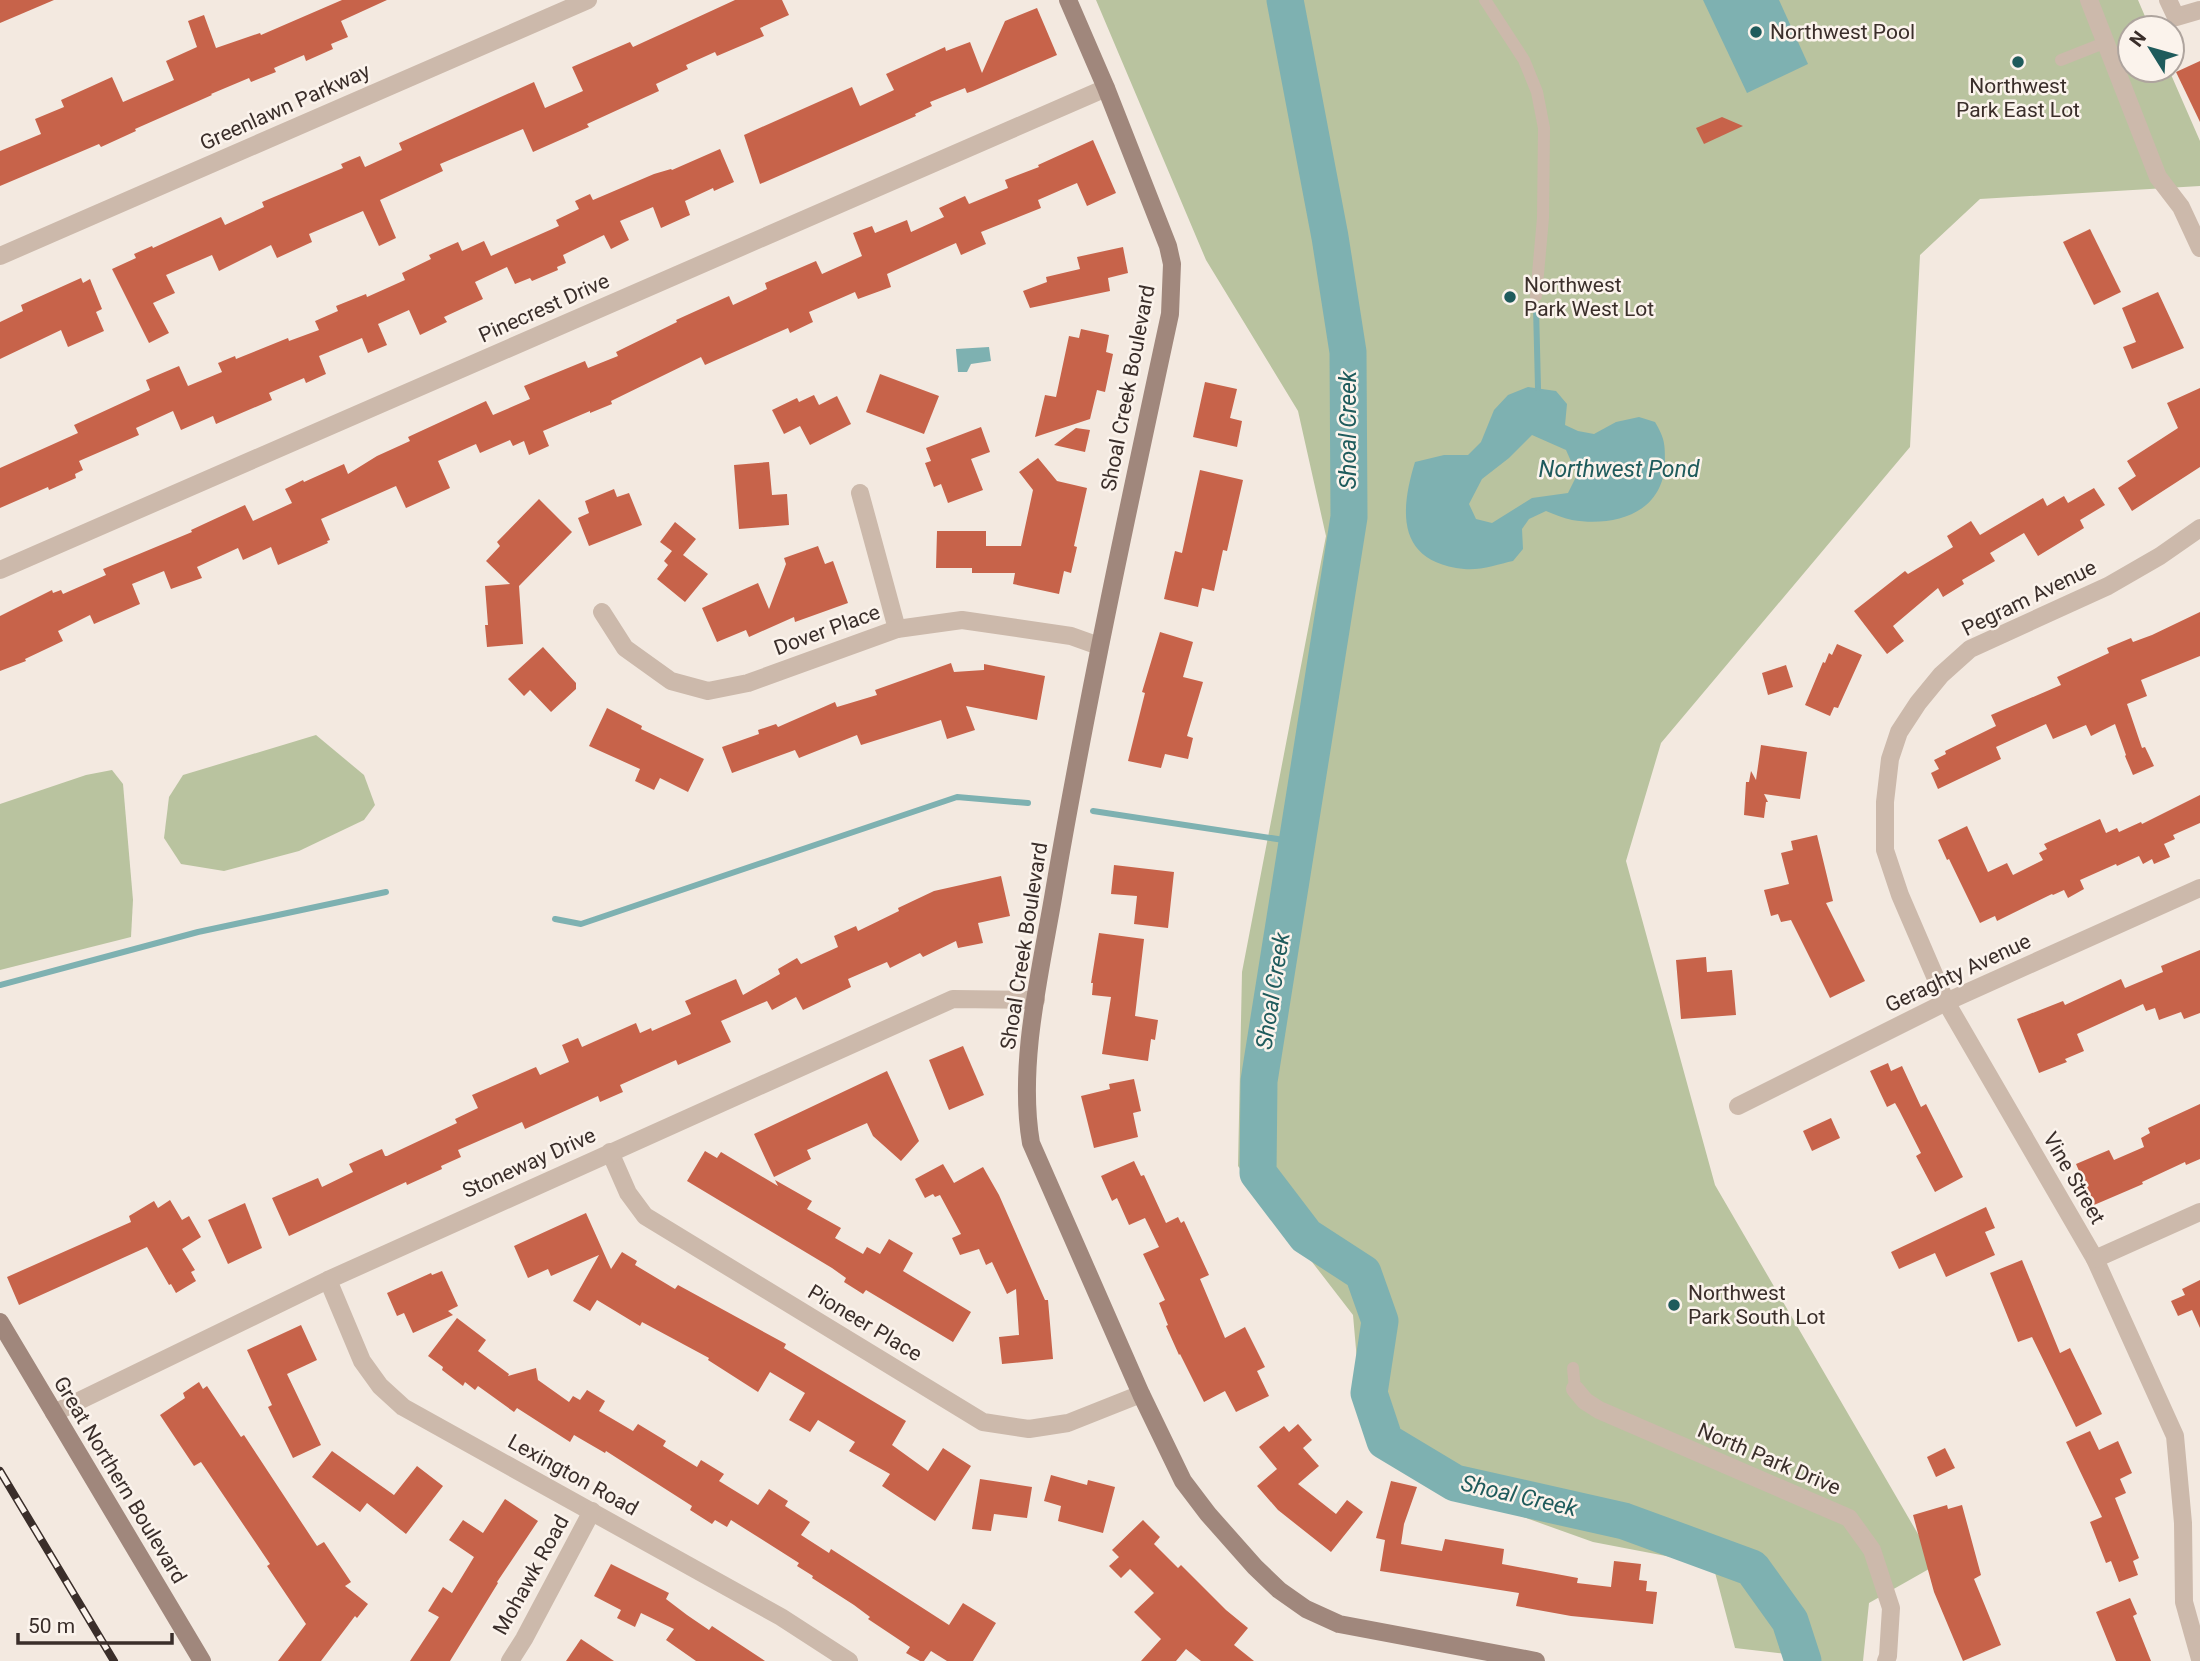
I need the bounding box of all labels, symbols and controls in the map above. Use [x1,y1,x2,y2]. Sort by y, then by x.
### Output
north arrow [2116,14,2186,84]
place label: Northwest Pool [1770,20,1915,44]
marker: Northwest Pool [1748,24,1764,40]
text: N [2125,27,2151,51]
marker: Northwest Park East Lot [2010,54,2026,70]
street label: Greenlawn Parkway [196,59,374,155]
place label: Northwest Park East Lot [1956,74,2080,122]
street label: Pinecrest Drive [475,269,613,347]
place label: Northwest Park West Lot [1524,273,1654,321]
street label: Shoal Creek Boulevard [1096,283,1160,493]
marker: Northwest Park West Lot [1502,289,1518,305]
water label: Shoal Creek [1335,370,1362,489]
water label: Northwest Pond [1539,456,1700,483]
street label: Pegram Avenue [1958,555,2100,641]
street label: Dover Place [771,600,883,660]
street label: Shoal Creek Boulevard [996,841,1052,1051]
street label: Geraghty Avenue [1882,929,2034,1017]
water label: Shoal Creek [1250,930,1296,1052]
street label: Stoneway Drive [459,1123,599,1203]
street label: Vine Street [2038,1128,2110,1228]
street label: Pioneer Place [804,1280,926,1366]
place label: Northwest Park South Lot [1688,1281,1825,1329]
marker: Northwest Park South Lot [1666,1297,1682,1313]
street label: Great Northern Boulevard [49,1372,191,1588]
street label: North Park Drive [1694,1418,1844,1500]
street label: Lexington Road [504,1429,642,1521]
water label: Shoal Creek [1458,1470,1580,1523]
street label: Mohawk Road [488,1511,574,1639]
scale bar [18,1602,172,1646]
text: 50 m [28,1614,75,1638]

